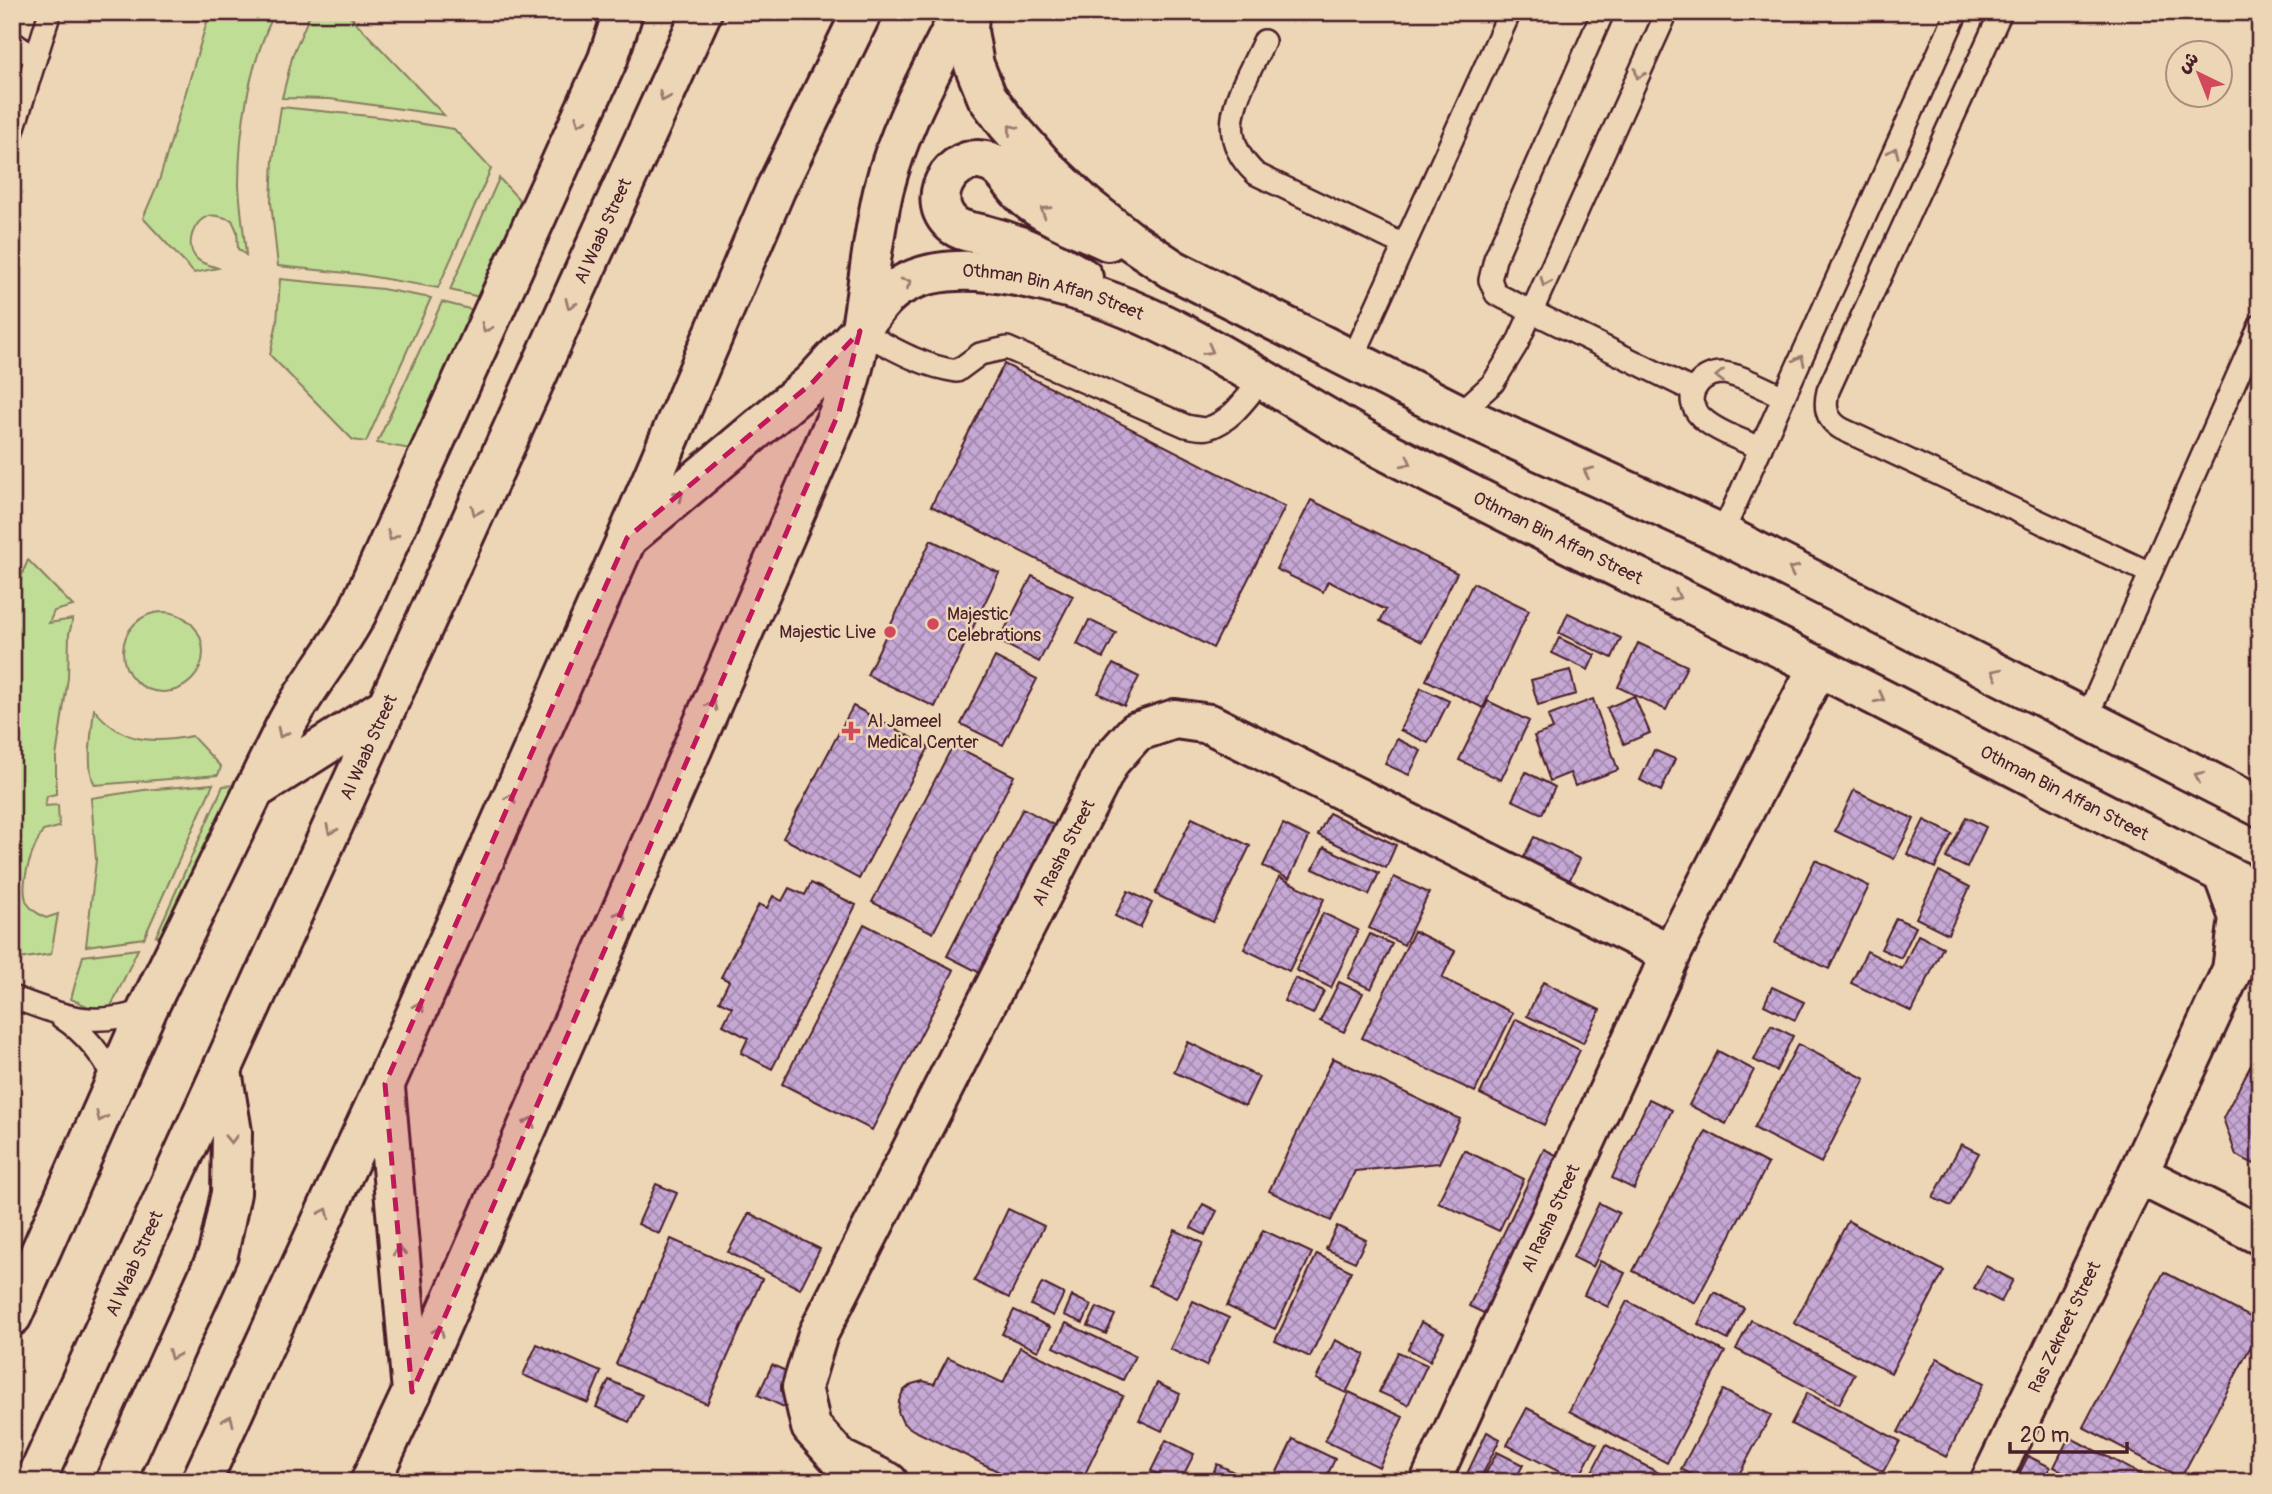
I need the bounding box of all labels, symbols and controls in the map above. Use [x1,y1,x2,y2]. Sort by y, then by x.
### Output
north arrow [2164,38,2234,108]
text: ش [2172,46,2204,78]
one-way arrow [1633,67,1647,80]
one-way arrow [658,90,672,102]
one-way arrow [574,114,588,126]
one-way arrow [1008,125,1020,138]
one-way arrow [1886,147,1900,160]
street label: Al Waab Street [569,174,637,287]
one-way arrow [1040,206,1053,219]
street label: Othman Bin Affan Street [962,260,1148,326]
one-way arrow [1539,274,1553,287]
one-way arrow [900,278,912,292]
one-way arrow [564,297,578,309]
one-way arrow [480,321,494,334]
one-way arrow [1202,342,1215,355]
one-way arrow [1792,355,1806,367]
one-way arrow [1714,368,1725,384]
one-way arrow [1400,453,1412,467]
one-way arrow [1583,467,1595,481]
street label: Othman Bin Affan Street [1469,486,1647,590]
one-way arrow [671,491,684,503]
one-way arrow [470,504,484,516]
one-way arrow [386,528,400,541]
one-way arrow [1788,565,1800,578]
one-way arrow [1669,588,1682,602]
place label: Majestic Celebrations [947,603,1041,647]
marker: Majestic Celebrations [925,616,941,632]
place label: Majestic Live [779,621,876,644]
marker: Majestic Live [882,624,898,640]
one-way arrow [1991,667,2003,681]
street label: Al Waab Street [335,690,403,804]
one-way arrow [1873,690,1885,704]
one-way arrow [704,700,718,712]
place label: Al Jameel Medical Center [867,710,979,754]
marker: Al Jameel Medical Center [841,721,861,741]
one-way arrow [276,726,290,738]
street label: Othman Bin Affan Street [1976,740,2153,846]
one-way arrow [2194,770,2206,784]
one-way arrow [503,793,517,806]
street label: Al Rasha Street [1027,795,1101,910]
one-way arrow [325,823,339,835]
one-way arrow [613,908,627,921]
one-way arrow [411,1001,425,1014]
one-way arrow [95,1110,109,1123]
one-way arrow [522,1117,536,1129]
one-way arrow [224,1133,239,1144]
street label: Al Rasha Street [1516,1160,1586,1276]
street label: Al Waab Street [101,1206,169,1320]
one-way arrow [317,1208,331,1220]
one-way arrow [392,1245,407,1256]
street label: Ras Zekreet Street [2024,1257,2107,1397]
one-way arrow [431,1325,445,1338]
one-way arrow [167,1348,181,1360]
scale bar [2010,1410,2127,1454]
one-way arrow [221,1415,235,1427]
text: 20 m [2020,1422,2069,1449]

